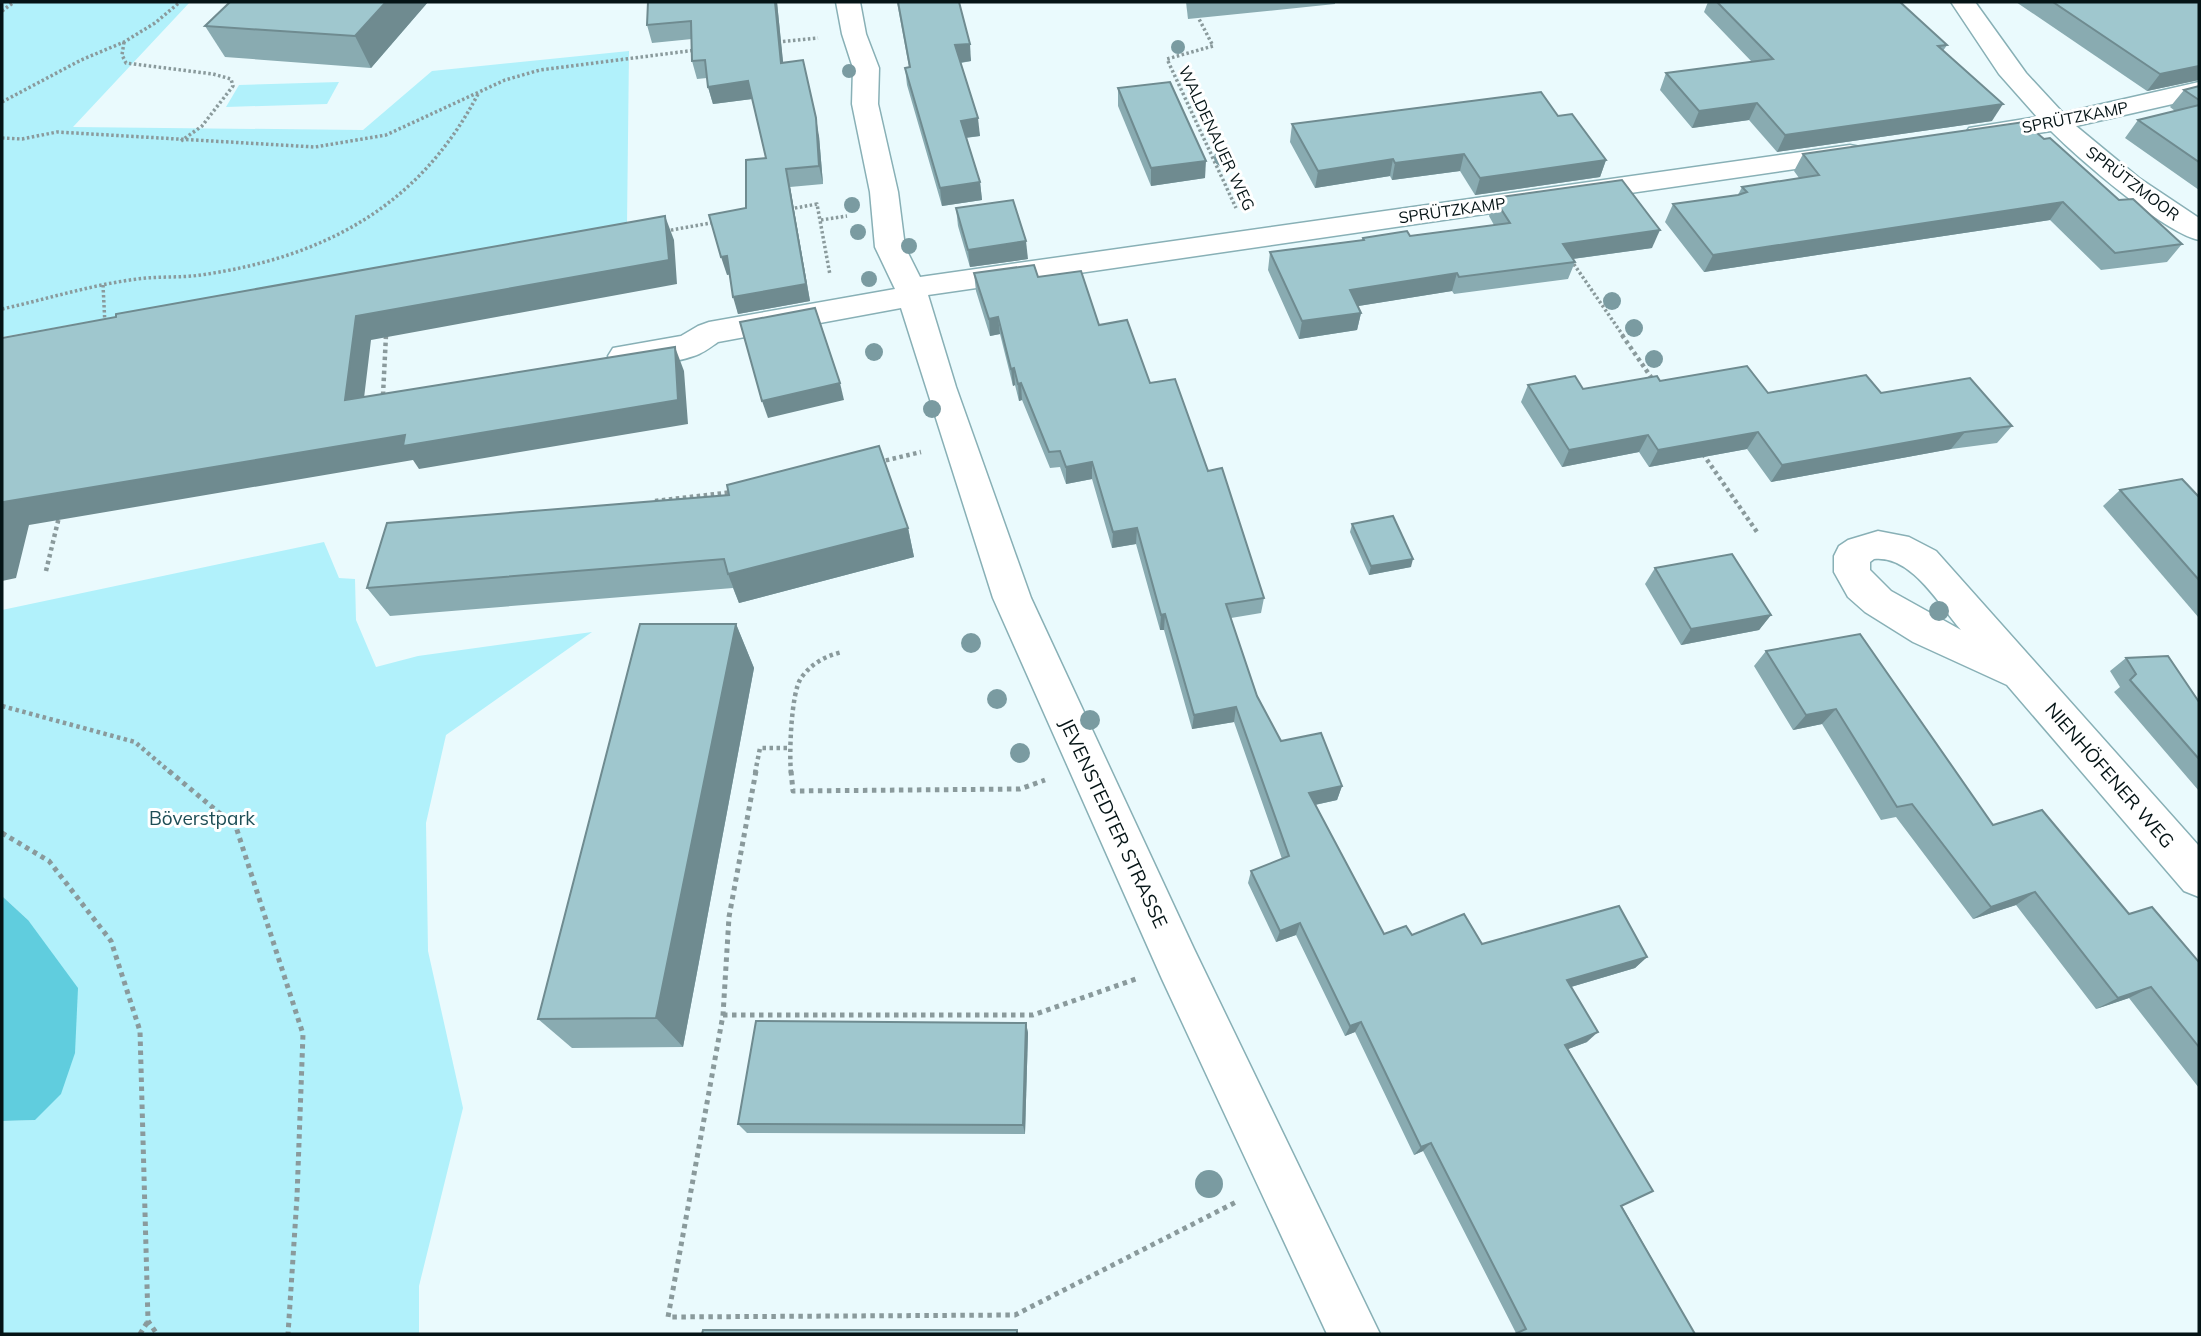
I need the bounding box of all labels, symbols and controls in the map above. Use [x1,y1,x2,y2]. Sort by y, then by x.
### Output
street label: WALDENAUER WEG [1175,62,1259,214]
street label: SPRÜTZKAMP [2020,97,2130,137]
street label: SPRÜTZMOOR [2082,141,2184,225]
street label: SPRÜTZKAMP [1397,193,1507,227]
street label: NIENHÖFENER WEG [2040,697,2180,853]
street label: JEVENSTEDTER STRASSE [1055,714,1173,932]
park label: Böverstpark [149,806,255,830]

